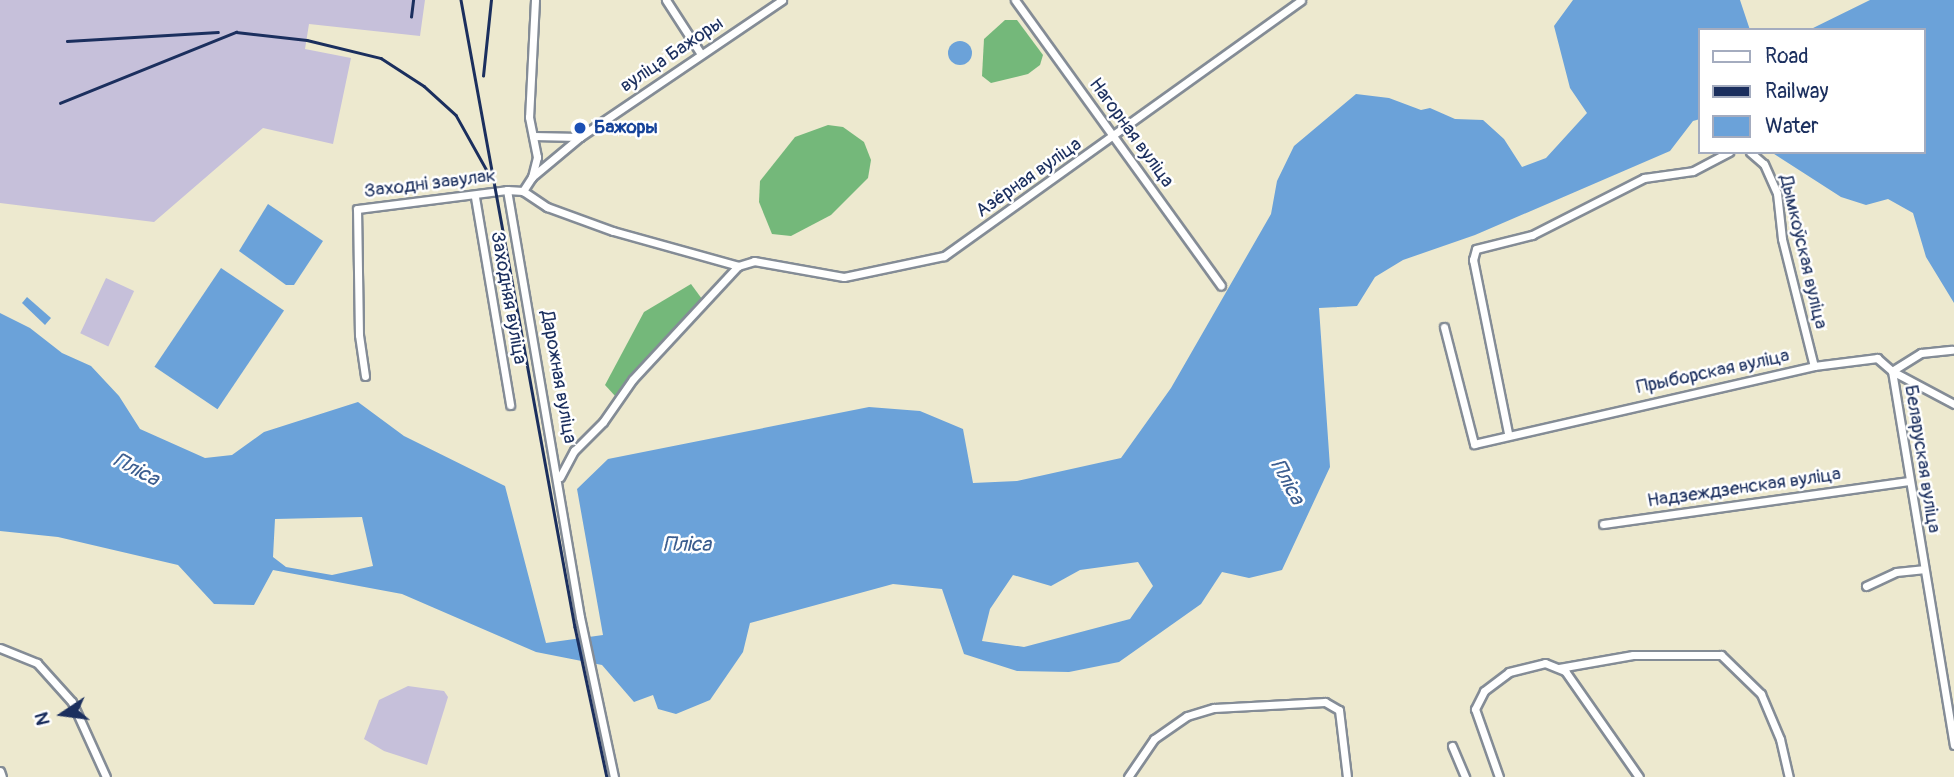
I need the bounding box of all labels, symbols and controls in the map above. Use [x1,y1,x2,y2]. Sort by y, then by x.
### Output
street label: вуліца Бажоры [616,12,728,98]
legend [1699,28,1926,154]
text: Road [1765,43,1809,70]
street label: Нагорная вуліца [1084,74,1178,192]
text: Railway [1765,78,1829,105]
text: Water [1765,113,1818,140]
place label: Бажоры [594,117,658,139]
marker: Бажоры [572,120,588,136]
street label: Азёрная вуліца [972,133,1086,223]
street label: Заходні завулак [363,165,497,203]
street label: Дымкоўская вуліца [1774,173,1832,331]
street label: Заходняя вуліца [485,230,531,366]
street label: Дарожная вуліца [535,309,581,445]
street label: Прыборская вуліца [1635,345,1791,399]
street label: Беларуская вуліца [1899,383,1945,535]
water label: Пліса [109,448,163,492]
water label: Пліса [1265,455,1309,509]
street label: Надзеждзенская вуліца [1646,463,1842,513]
water label: Пліса [663,532,711,558]
north arrow [28,679,98,749]
text: N [29,710,56,728]

